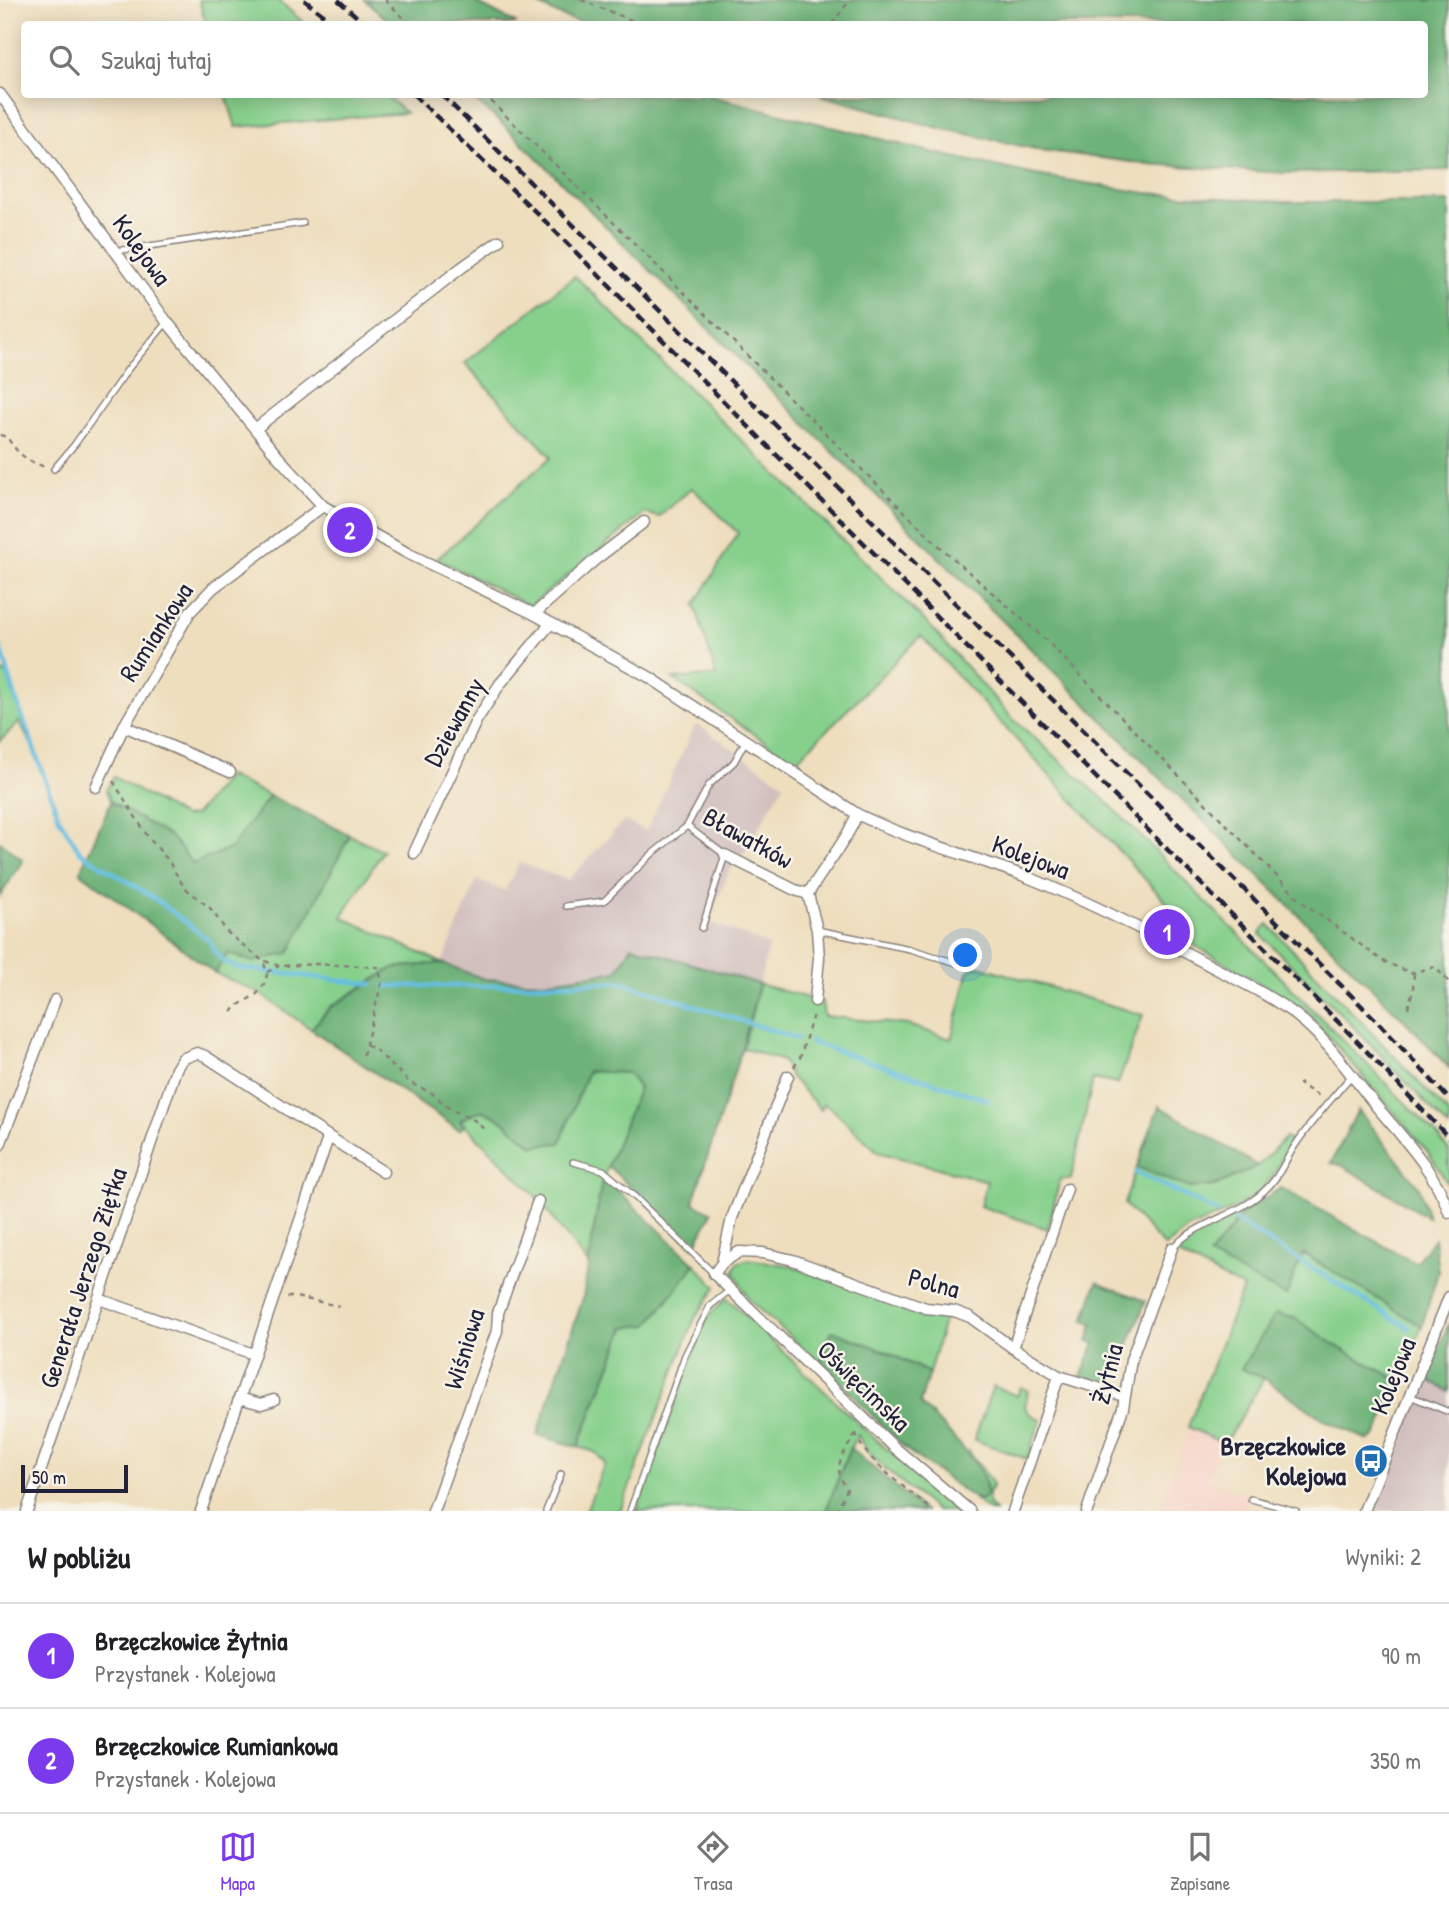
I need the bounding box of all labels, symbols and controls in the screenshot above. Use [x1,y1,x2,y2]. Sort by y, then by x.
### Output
search box [21,21,1428,98]
icon: search [45,41,83,79]
text: Szukaj tutaj [101,42,212,77]
street label: Kolejowa [105,207,180,292]
pin: 2 [327,504,373,556]
street label: Rumiankowa [111,576,201,688]
street label: Dziewanny [415,671,492,772]
street label: Bławatków [697,799,799,877]
street label: Kolejowa [987,826,1075,887]
pin: 1 [1144,906,1190,958]
your location [948,938,982,972]
street label: Generała Jerzego Ziętka [30,1163,135,1393]
street label: Polna [905,1259,964,1306]
street label: Wiśniowa [435,1304,492,1393]
street label: Oświęcimska [810,1332,919,1439]
street label: Kolejowa [1361,1332,1424,1420]
street label: Żytnia [1082,1340,1131,1408]
place label: Brzęczkowice Kolejowa [1221,1428,1347,1493]
bus stop icon: Brzęczkowice Kolejowa [1352,1442,1390,1480]
scale bar [21,1462,128,1494]
text: 50 m [32,1464,66,1490]
text: W pobliżu [28,1537,130,1577]
text: Wyniki: 2 [1345,1541,1421,1572]
text: Brzęczkowice Żytnia [95,1623,287,1658]
text: 1 [47,1640,55,1671]
text: 90 m [1381,1640,1421,1671]
text: Przystanek · Kolejowa [95,1658,275,1689]
text: Brzęczkowice Rumiankowa [95,1728,338,1763]
text: 2 [46,1745,56,1776]
text: 350 m [1370,1745,1421,1776]
text: Przystanek · Kolejowa [95,1763,275,1794]
tab: Mapa [219,1828,257,1896]
tab: Trasa [694,1828,733,1896]
tab: Zapisane [1170,1828,1230,1896]

